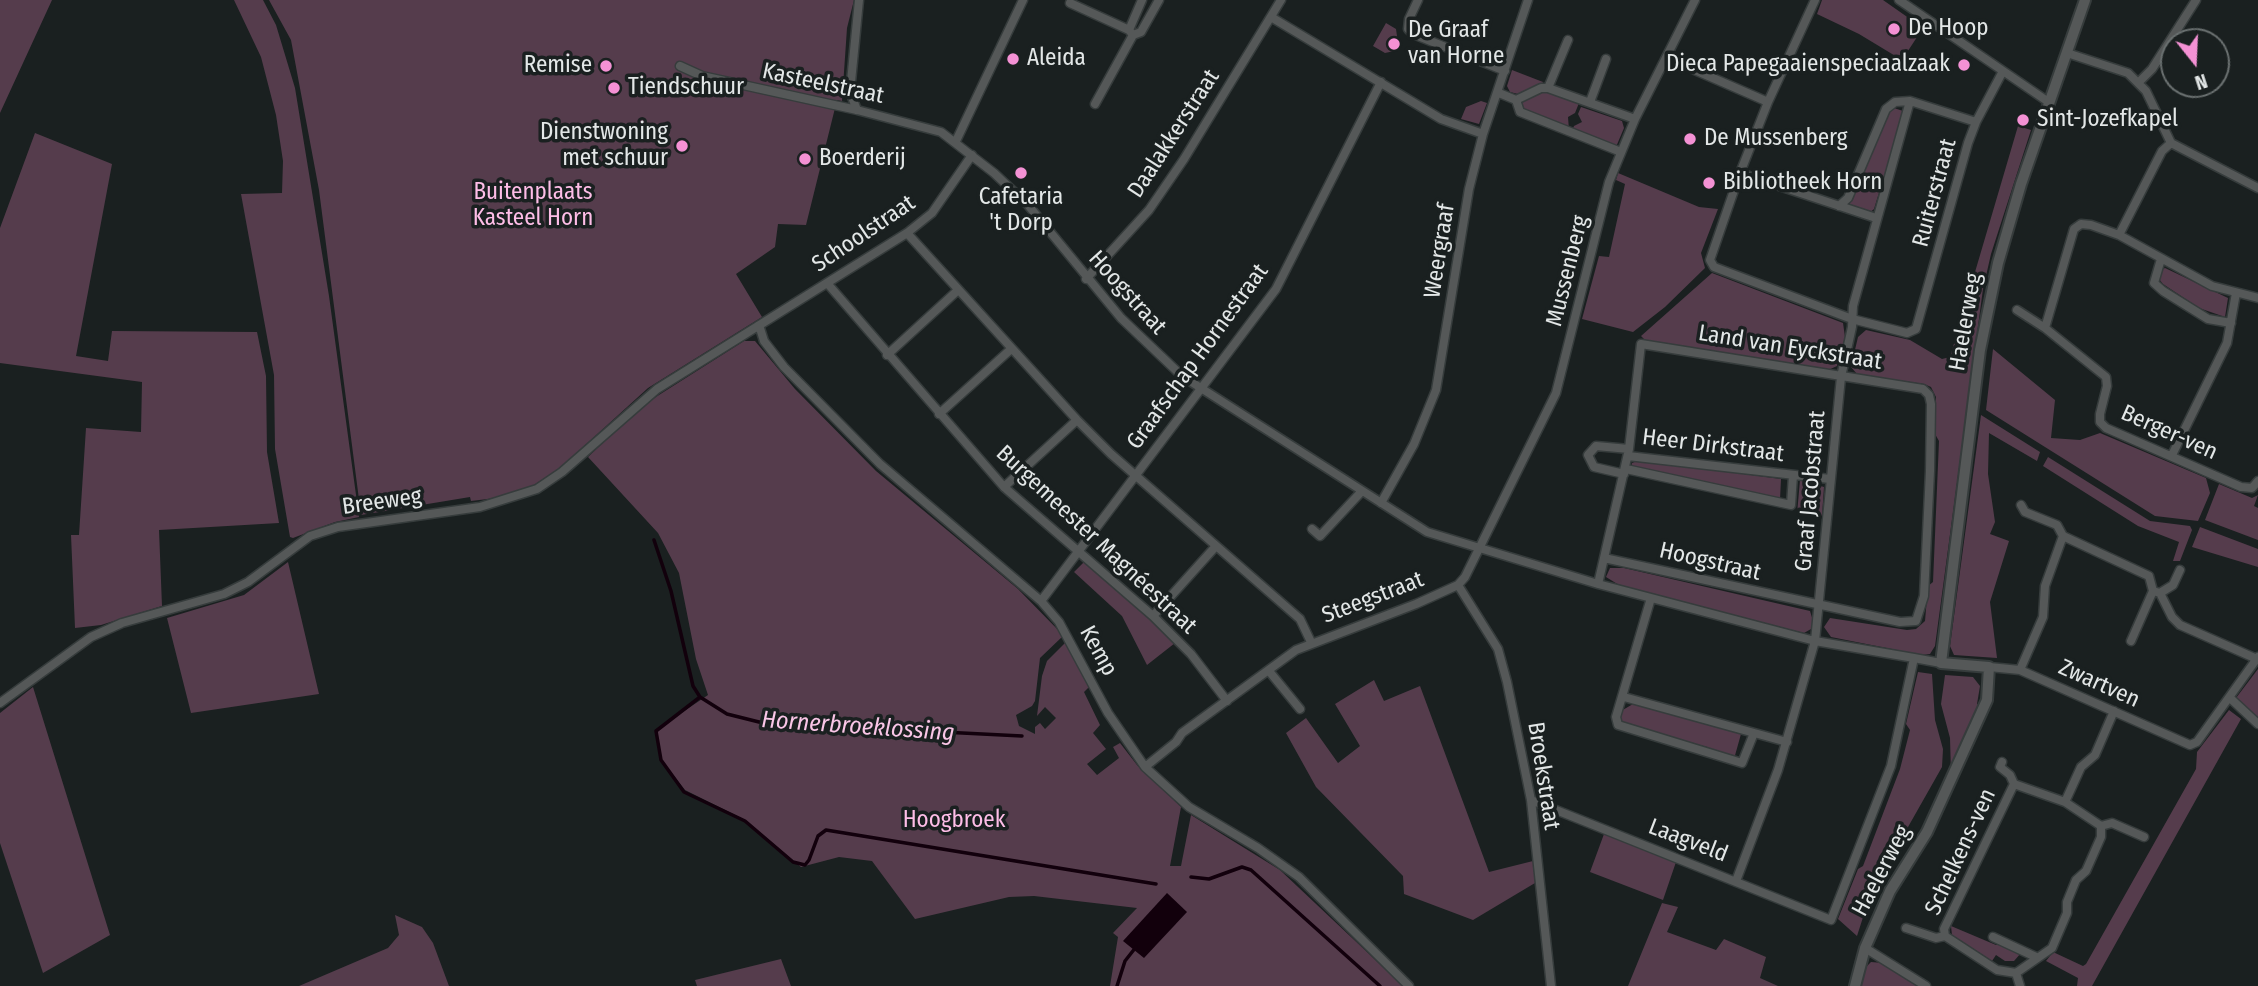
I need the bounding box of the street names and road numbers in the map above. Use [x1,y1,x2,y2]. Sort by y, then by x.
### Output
street label: Kasteelstraat [760,58,886,110]
street label: Daalakkerstraat [1122,65,1226,203]
street label: Ruiterstraat [1907,136,1963,250]
street label: Schoolstraat [807,189,921,279]
street label: Weergraaf [1419,202,1461,300]
street label: Mussenberg [1541,213,1595,329]
street label: Hoogstraat [1082,245,1172,341]
street label: Graafschap Hornestraat [1121,259,1275,455]
street label: Haelerweg [1944,271,1988,373]
street label: Land van Eyckstraat [1696,320,1884,376]
street label: Berger-ven [2117,400,2221,466]
street label: Graaf Jacobstraat [1790,409,1832,573]
street label: Heer Dirkstraat [1641,424,1785,468]
street label: Burgemeester Magnéestraat [990,440,1202,640]
street label: Breeweg [341,483,423,521]
street label: Hoogstraat [1657,537,1763,587]
street label: Steegstraat [1318,566,1428,630]
street label: Kemp [1073,621,1123,681]
street label: Zwartven [2054,654,2144,714]
street label: Broekstraat [1521,720,1565,832]
street label: Schelkens-ven [1920,784,2002,920]
street label: Laagveld [1644,813,1732,869]
street label: Haelerweg [1847,821,1917,921]

